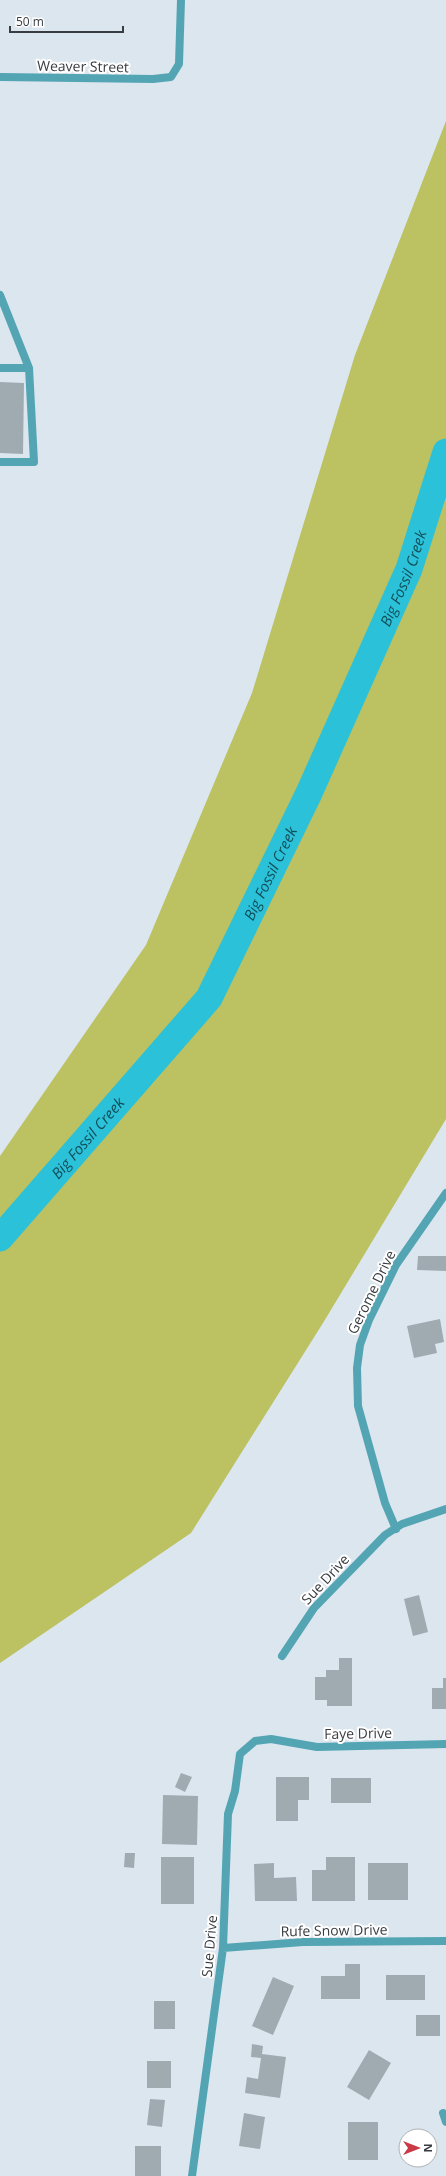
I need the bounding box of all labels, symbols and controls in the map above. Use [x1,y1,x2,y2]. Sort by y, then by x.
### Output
scale bar [10,8,123,34]
text: 50 m [16,13,44,30]
street label: Weaver Street [37,56,129,76]
water label: Big Fossil Creek [375,527,431,629]
water label: Big Fossil Creek [239,823,301,923]
water label: Big Fossil Creek [46,1092,129,1183]
street label: Gerome Drive [343,1247,400,1337]
street label: Sue Drive [297,1550,353,1608]
street label: Faye Drive [324,1723,392,1743]
street label: Sue Drive [197,1914,221,1978]
street label: Rufe Snow Drive [280,1920,388,1940]
north arrow [398,2128,438,2168]
text: N [421,2144,436,2152]

